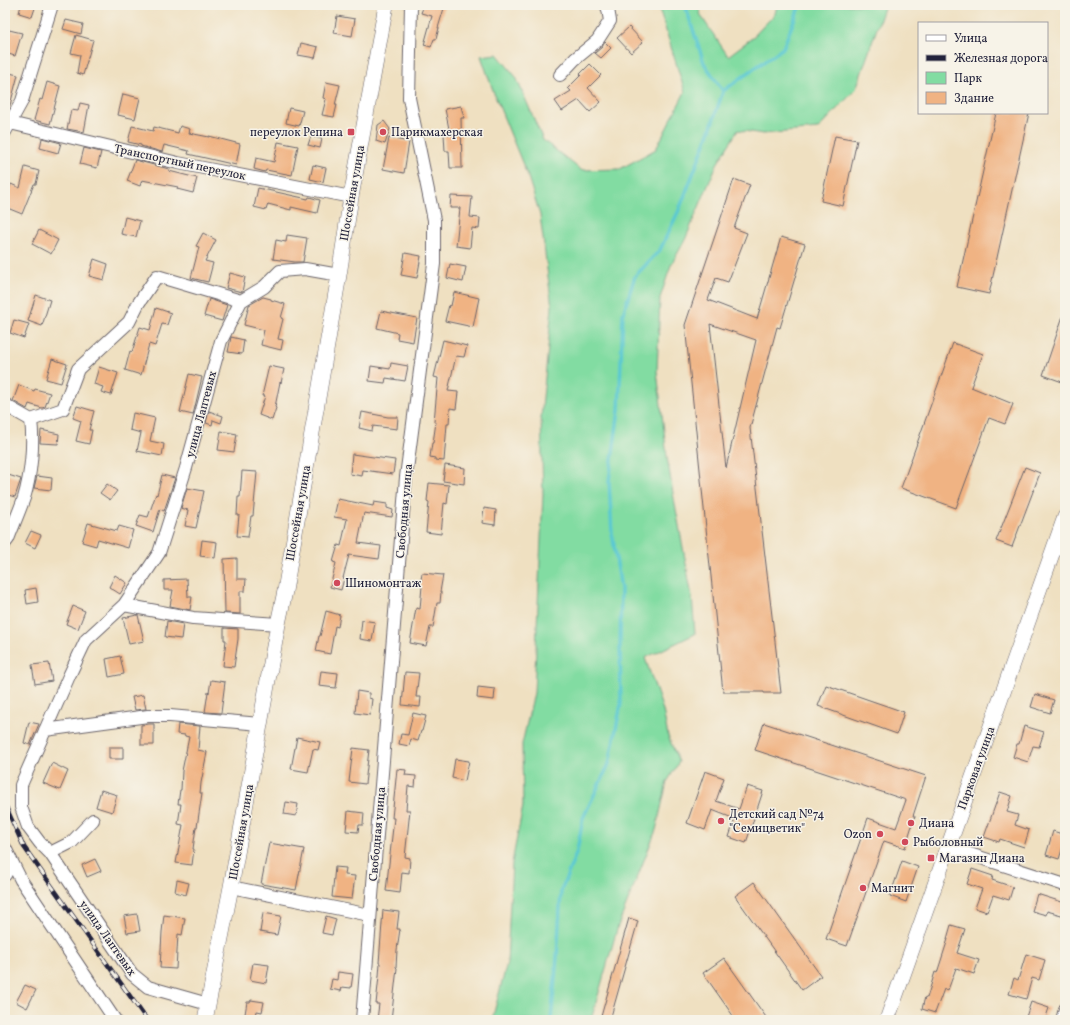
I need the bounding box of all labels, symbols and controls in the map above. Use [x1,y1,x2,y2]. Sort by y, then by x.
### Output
legend [918,22,1048,114]
text: Улица [954,31,987,47]
text: Железная дорога [954,51,1048,67]
text: Парк [954,71,982,87]
text: Здание [954,91,994,107]
place label: переулок Репина [250,125,343,141]
place label: Парикмахерская [391,125,483,141]
marker: переулок Репина [346,127,356,137]
marker: Парикмахерская [378,127,388,137]
street label: Транспортный переулок [112,141,248,185]
street label: Шоссейная улица [337,144,369,242]
street label: улица Лаптевых [183,369,221,459]
street label: Свободная улица [393,463,417,559]
street label: Шоссейная улица [283,464,315,562]
place label: Шиномонтаж [345,576,422,592]
marker: Шиномонтаж [332,578,342,588]
street label: Парковая улица [954,724,999,812]
street label: Шоссейная улица [226,783,258,881]
street label: Свободная улица [366,786,390,882]
place label: Детский сад №74 "Семицветик" [729,807,824,837]
marker: Детский сад №74 "Семицветик" [716,816,726,826]
place label: Диана [919,816,954,832]
marker: Диана [906,818,916,828]
place label: Ozon [844,827,872,843]
marker: Ozon [875,829,885,839]
place label: Рыболовный [913,835,983,851]
marker: Рыболовный [900,837,910,847]
place label: Магазин Диана [939,851,1025,867]
marker: Магазин Диана [926,853,936,863]
place label: Магнит [871,881,914,897]
marker: Магнит [858,883,868,893]
street label: улица Лаптевых [75,897,139,980]

